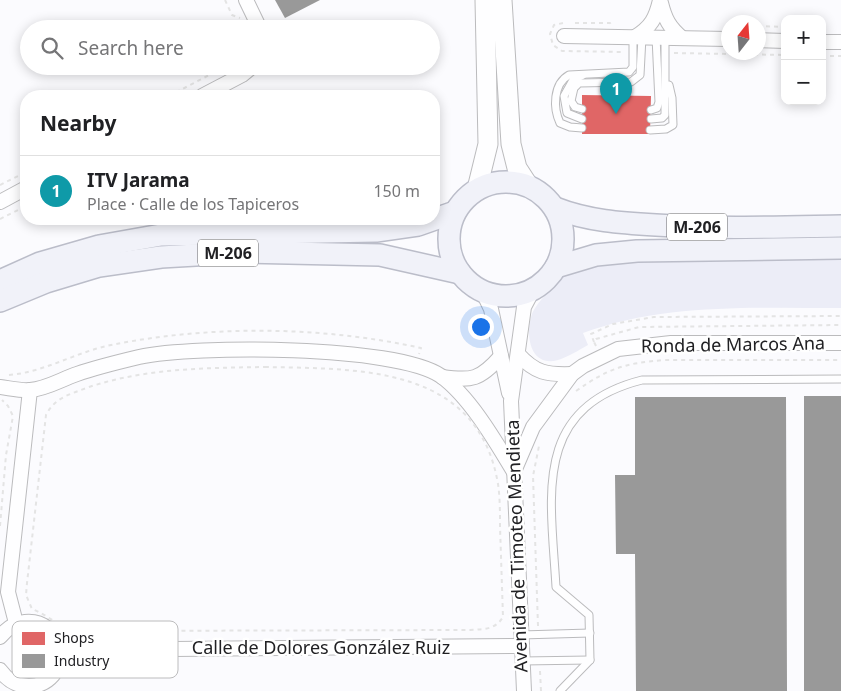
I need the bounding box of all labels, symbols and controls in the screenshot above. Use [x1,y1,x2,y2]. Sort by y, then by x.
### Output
north arrow [721,15,766,60]
map controls [781,15,826,105]
button: + [781,15,826,60]
search box [20,20,440,75]
icon: search [38,34,66,62]
text: Search here [78,35,184,61]
button: − [781,60,826,105]
pin: 1 [600,73,632,114]
text: Nearby [40,109,116,137]
text: ITV Jarama [87,167,190,193]
text: 1 [51,180,61,202]
text: 150 m [373,180,420,202]
text: Place · Calle de los Tapiceros [87,193,299,215]
road number: M-206 [667,213,727,240]
road number: M-206 [198,240,258,266]
your location [468,314,494,340]
street label: Ronda de Marcos Ana [641,330,825,358]
street label: Avenida de Timoteo Mendieta [500,419,532,673]
legend [12,621,178,678]
text: Shops [54,628,94,647]
street label: Calle de Dolores González Ruiz [192,635,450,659]
text: Industry [54,651,110,670]

